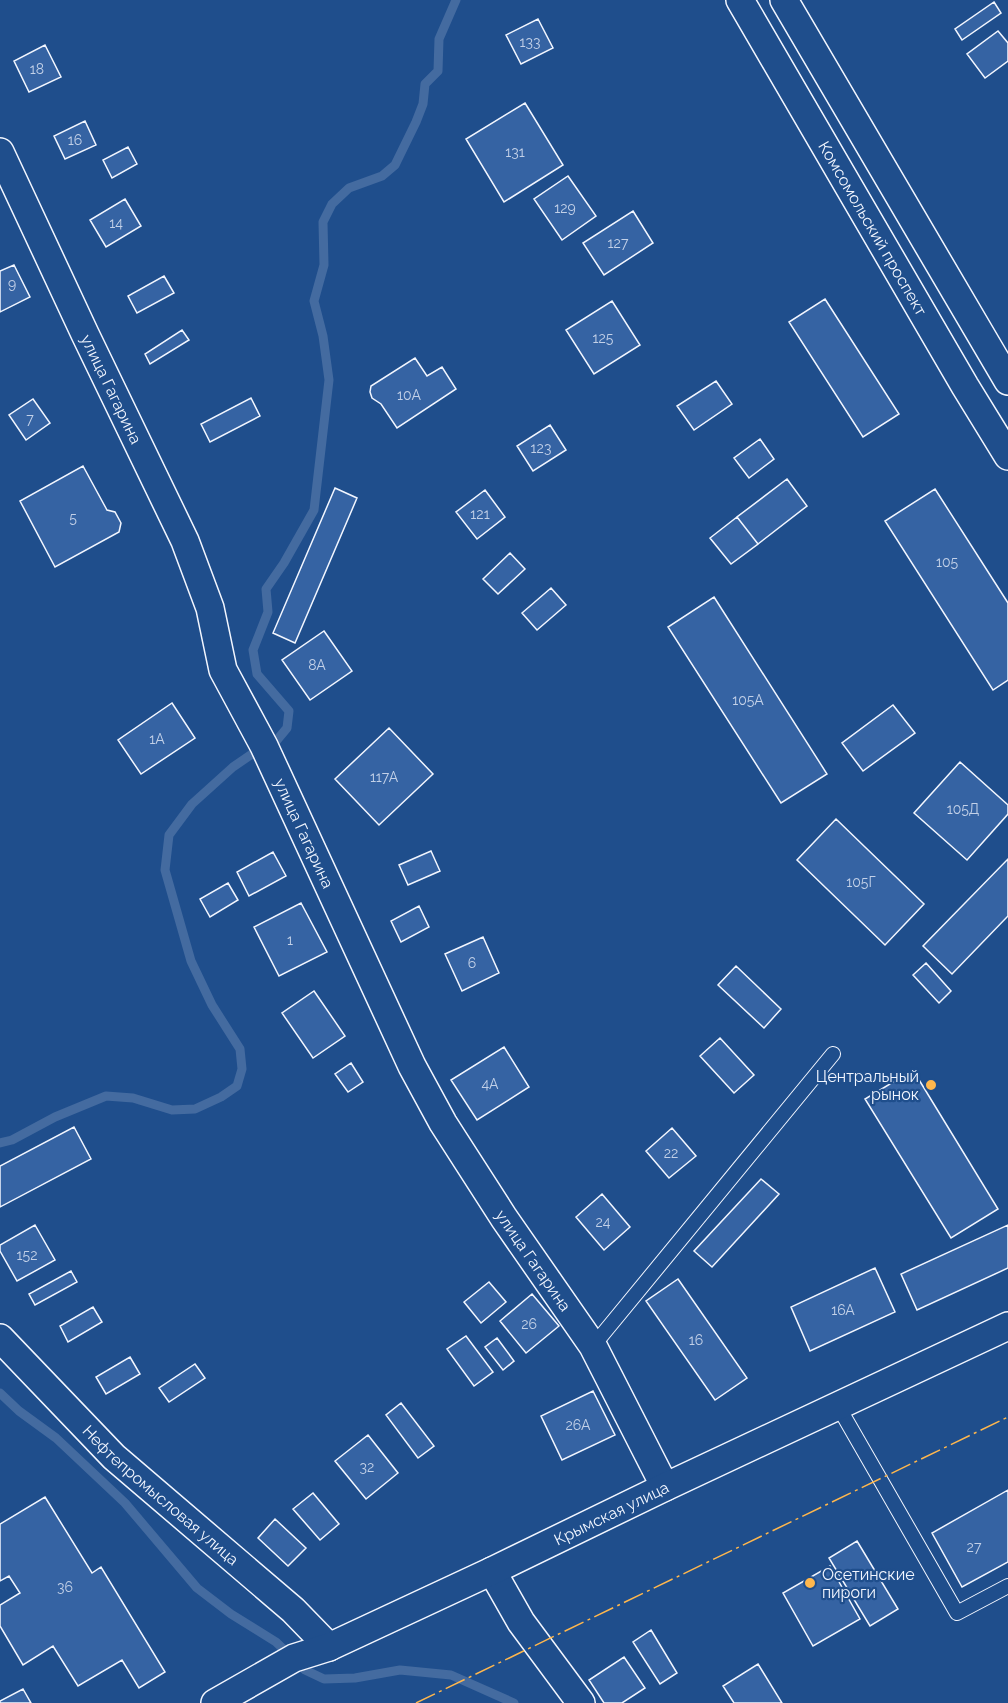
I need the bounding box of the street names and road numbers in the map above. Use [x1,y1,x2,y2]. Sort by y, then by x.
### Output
street label: Комсомольский проспект [814,138,931,319]
street label: улица Гагарина [77,332,146,447]
street label: улица Гагарина [270,775,337,891]
street label: улица Гагарина [491,1207,575,1315]
street label: Нефтепромысловая улица [79,1421,242,1569]
street label: Крымская улица [551,1478,672,1549]

